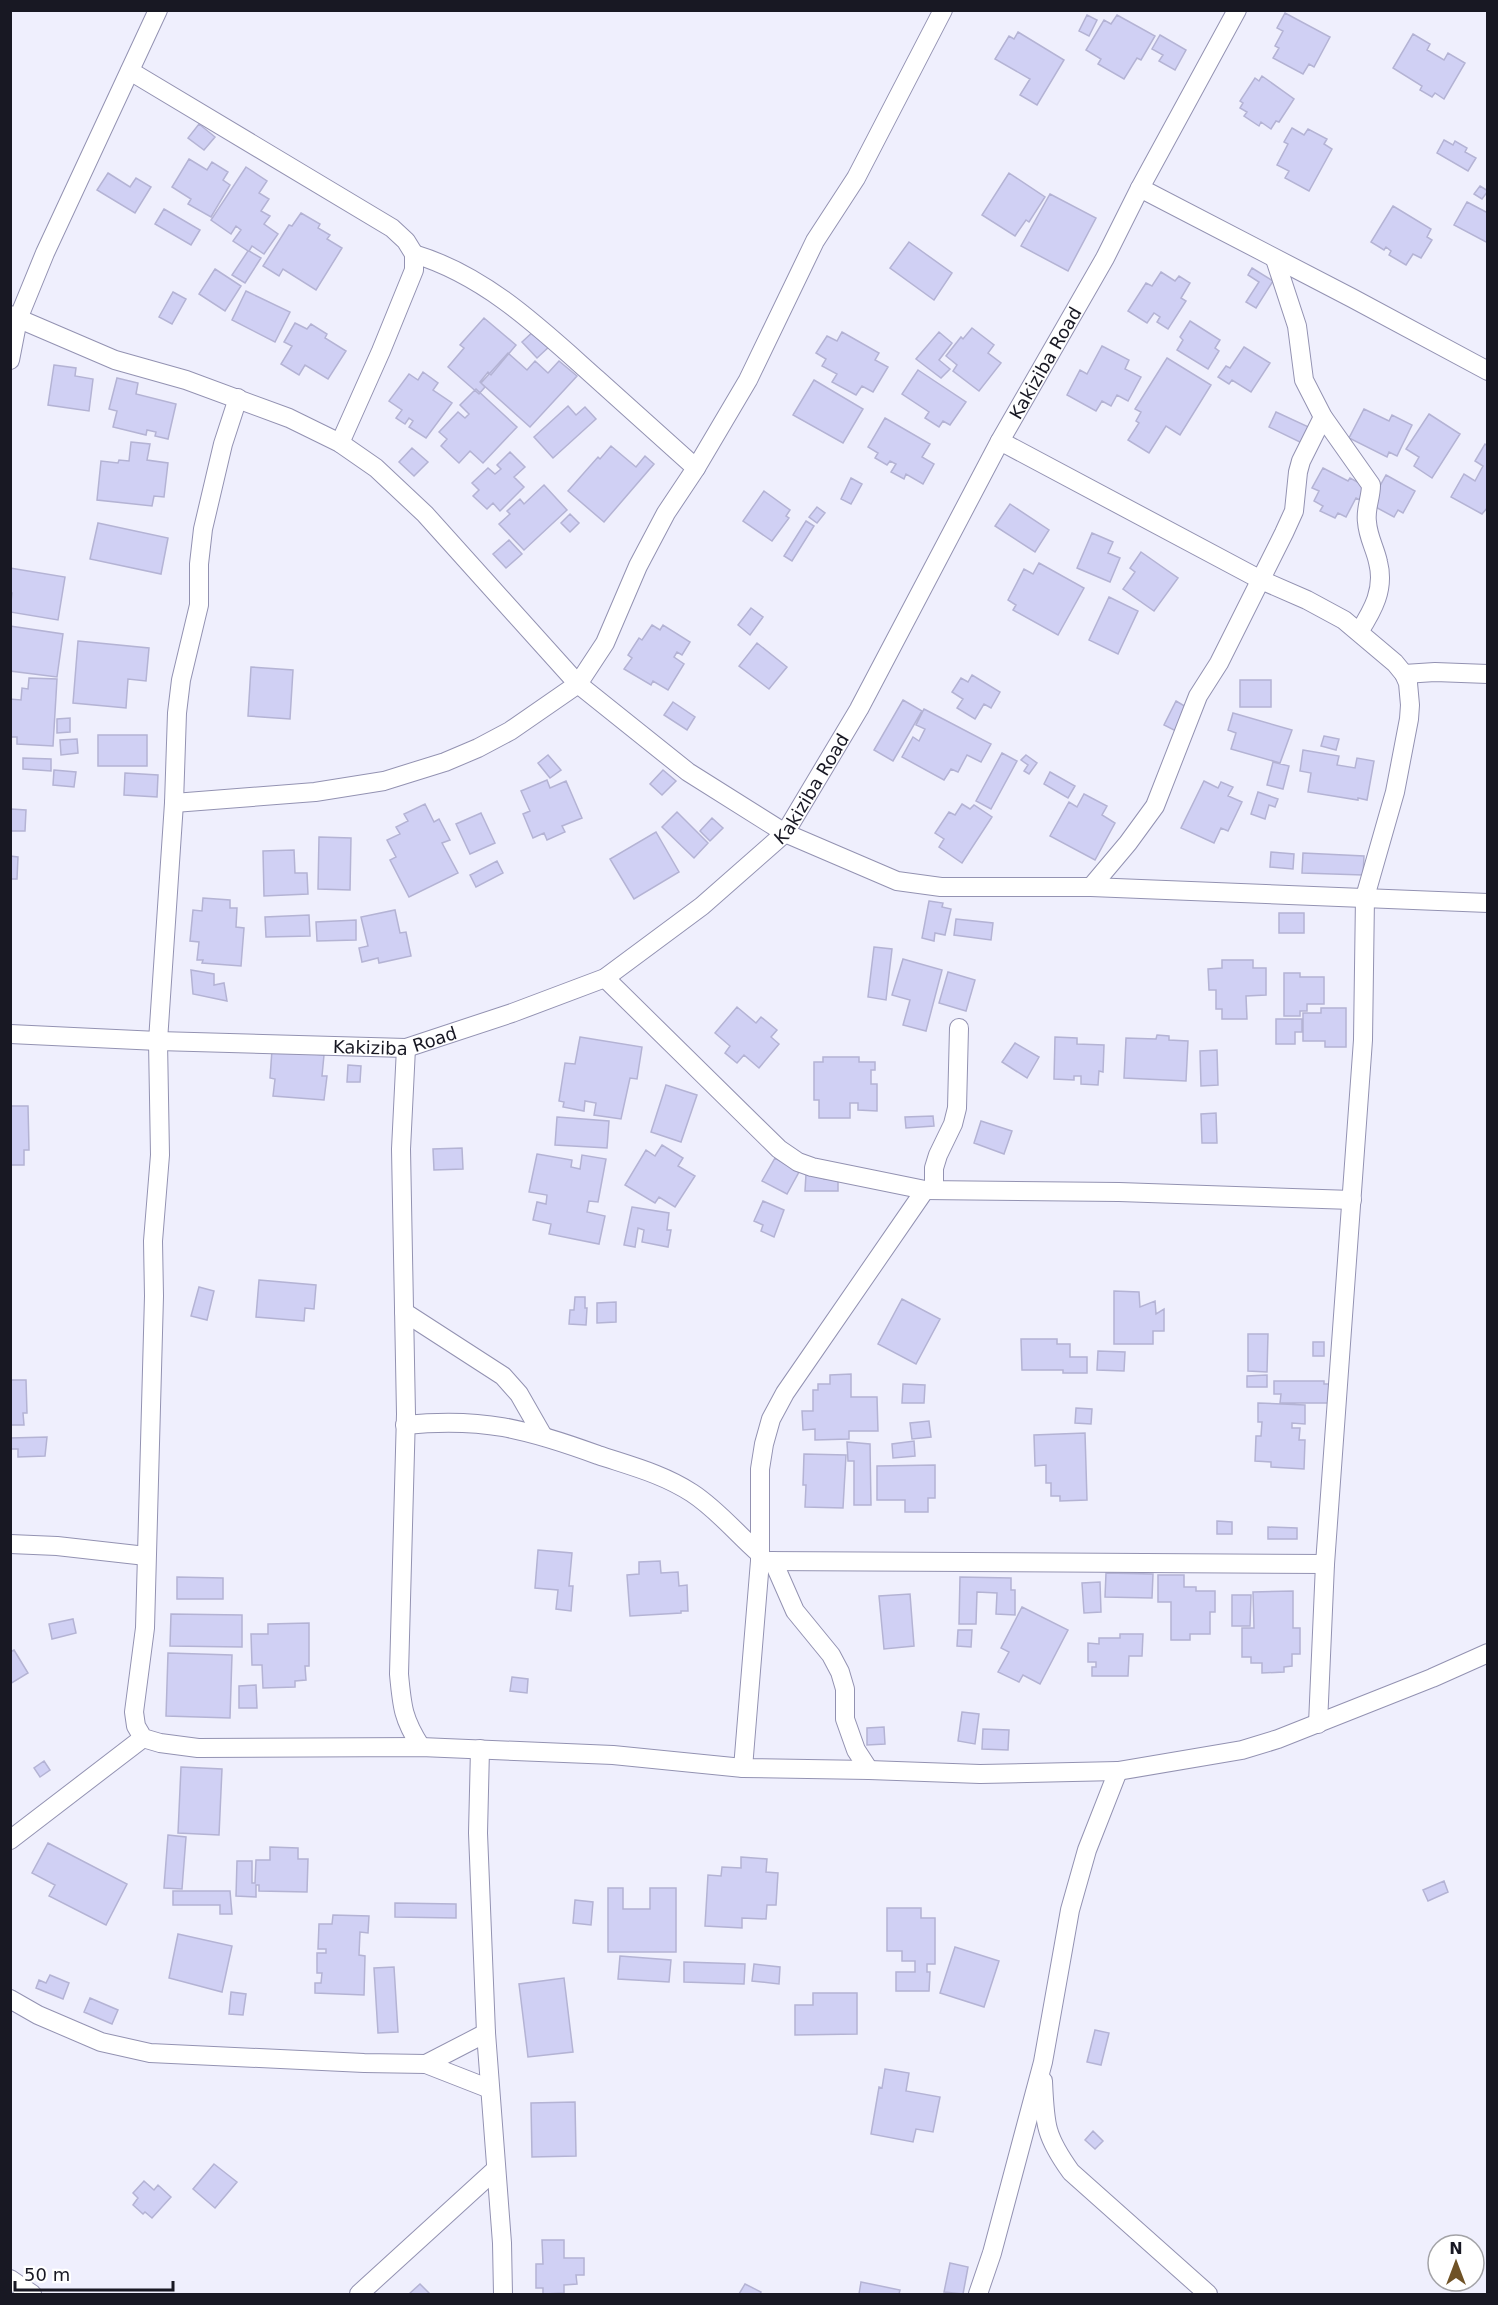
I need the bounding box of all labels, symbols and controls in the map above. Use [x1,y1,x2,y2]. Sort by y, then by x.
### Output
street label: Kakiziba Road [1004,303,1085,423]
street label: Kakiziba Road [769,729,853,848]
street label: Kakiziba Road [333,1022,459,1059]
north arrow [1426,2233,1486,2293]
text: N [1449,2239,1463,2258]
scale bar [15,2254,172,2292]
text: 50 m [24,2264,70,2285]

